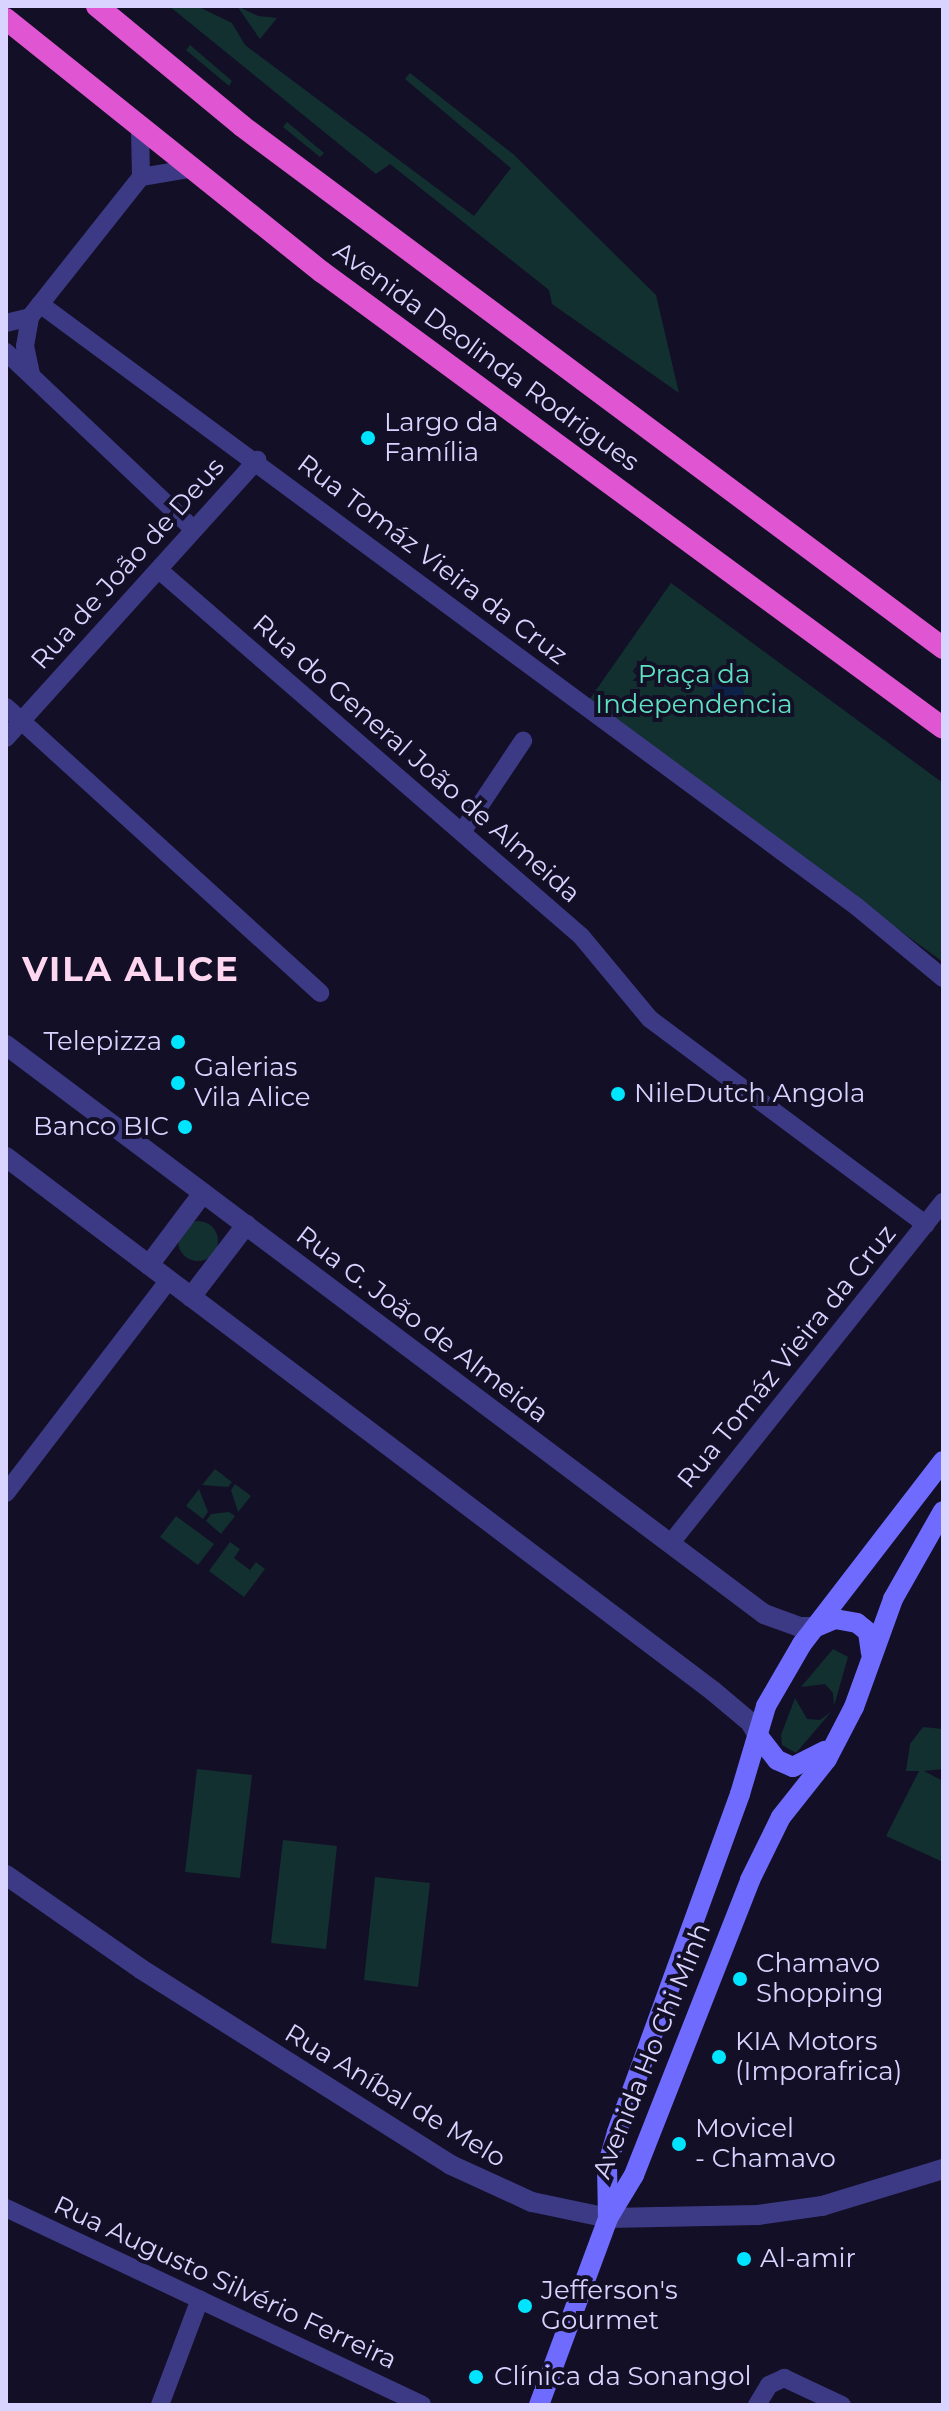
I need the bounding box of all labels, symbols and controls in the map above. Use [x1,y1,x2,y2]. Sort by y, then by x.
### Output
street label: Avenida Deolinda Rodrigues [327,236,645,478]
place label: Largo da Família [384,407,499,468]
marker: Largo da Família [359,429,377,447]
street label: Rua Tomáz Vieira da Cruz [291,448,573,672]
street label: Rua de João de Deus [25,452,231,676]
street label: Rua do General João de Almeida [246,608,586,910]
park label: Praça da Independencia [595,659,793,720]
district label: VILA ALICE [22,950,240,990]
place label: Telepizza [44,1026,162,1058]
marker: Telepizza [169,1033,187,1051]
place label: Galerias Vila Alice [194,1052,311,1114]
marker: Galerias Vila Alice [169,1074,187,1092]
place label: NileDutch Angola [634,1078,865,1110]
marker: NileDutch Angola [609,1085,627,1103]
place label: Banco BIC [33,1111,169,1143]
marker: Banco BIC [176,1118,194,1136]
street label: Rua Tomáz Vieira da Cruz [671,1219,903,1495]
street label: Rua G. João de Almeida [290,1220,554,1430]
street label: Avenida Ho Chi Minh [586,1919,718,2183]
place label: Chamavo Shopping [756,1948,884,2010]
marker: Chamavo Shopping [731,1970,749,1988]
street label: Rua Aníbal de Melo [279,2018,511,2174]
place label: KIA Motors (Imporafrica) [735,2026,902,2088]
marker: KIA Motors (Imporafrica) [710,2048,728,2066]
place label: Movicel - Chamavo [695,2113,836,2174]
marker: Movicel - Chamavo [670,2135,688,2153]
street label: Rua Augusto Silvério Ferreira [49,2190,401,2376]
place label: Al-amir [760,2243,856,2275]
marker: Al-amir [735,2250,753,2268]
place label: Jefferson's Gourmet [541,2275,678,2336]
marker: Jefferson's Gourmet [516,2297,534,2315]
place label: Clínica da Sonangol [494,2361,751,2393]
marker: Clínica da Sonangol [465,2366,487,2388]

